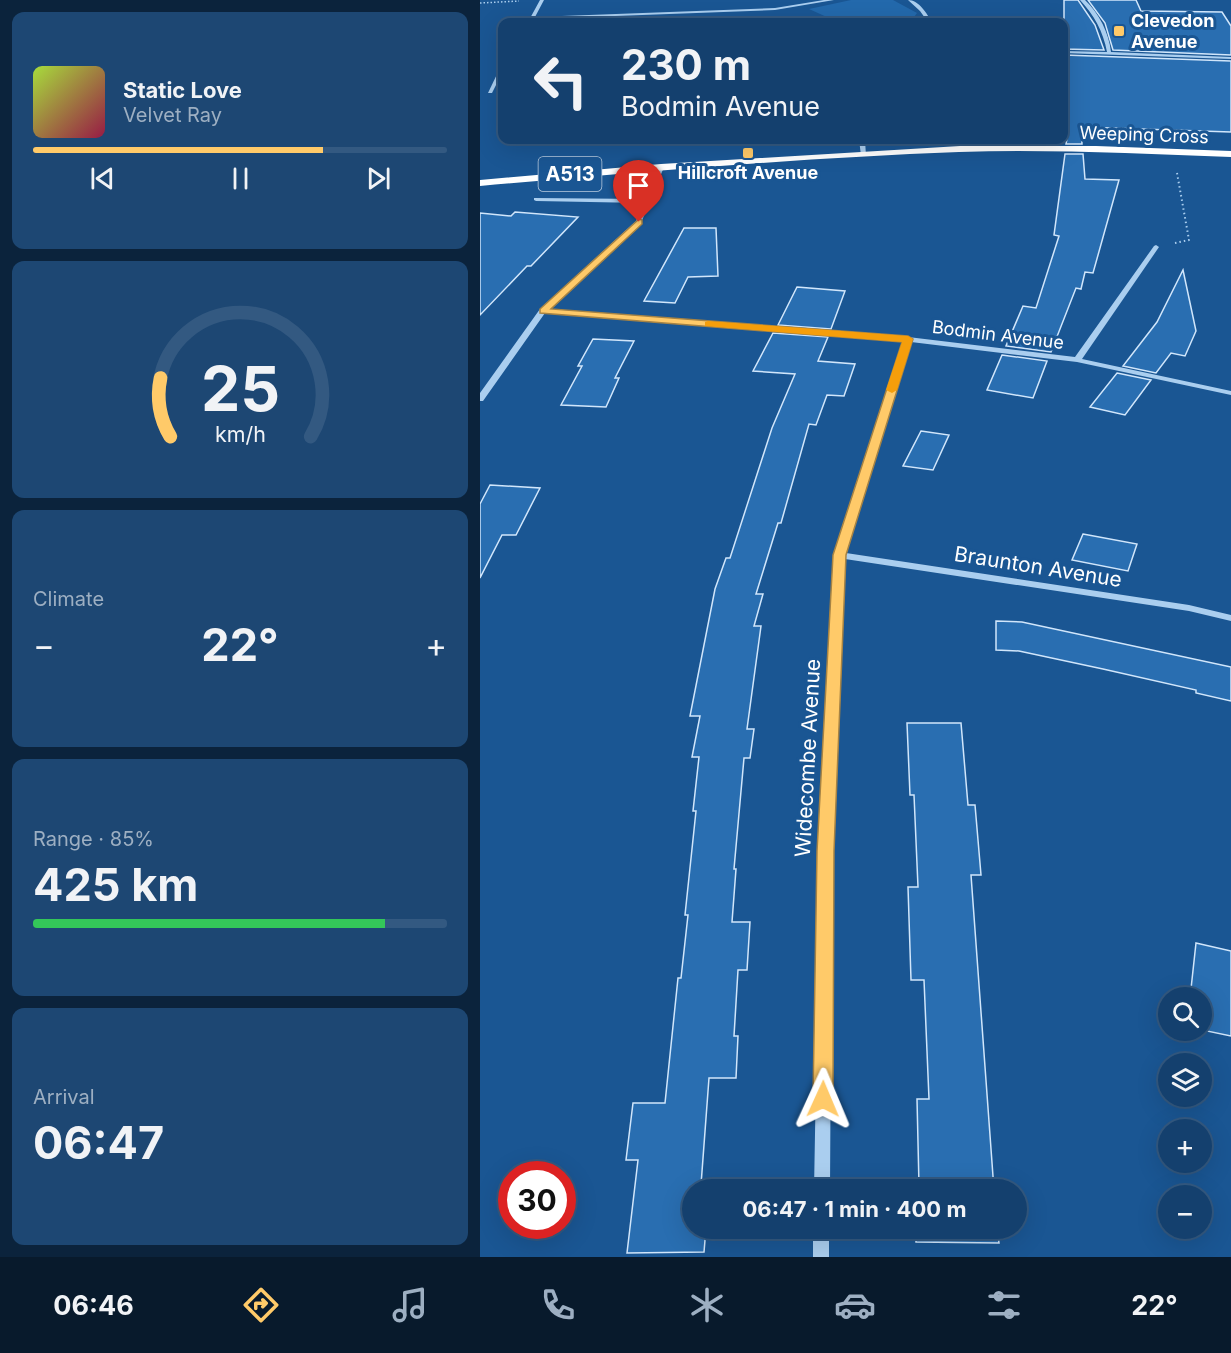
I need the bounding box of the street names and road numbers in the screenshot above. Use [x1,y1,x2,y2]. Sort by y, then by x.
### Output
street label: Weeping Cross [1079,122,1209,147]
road number: A513 [538,157,602,191]
street label: Bodmin Avenue [931,316,1065,353]
street label: Braunton Avenue [952,541,1124,592]
street label: Widecombe Avenue [790,658,825,858]

